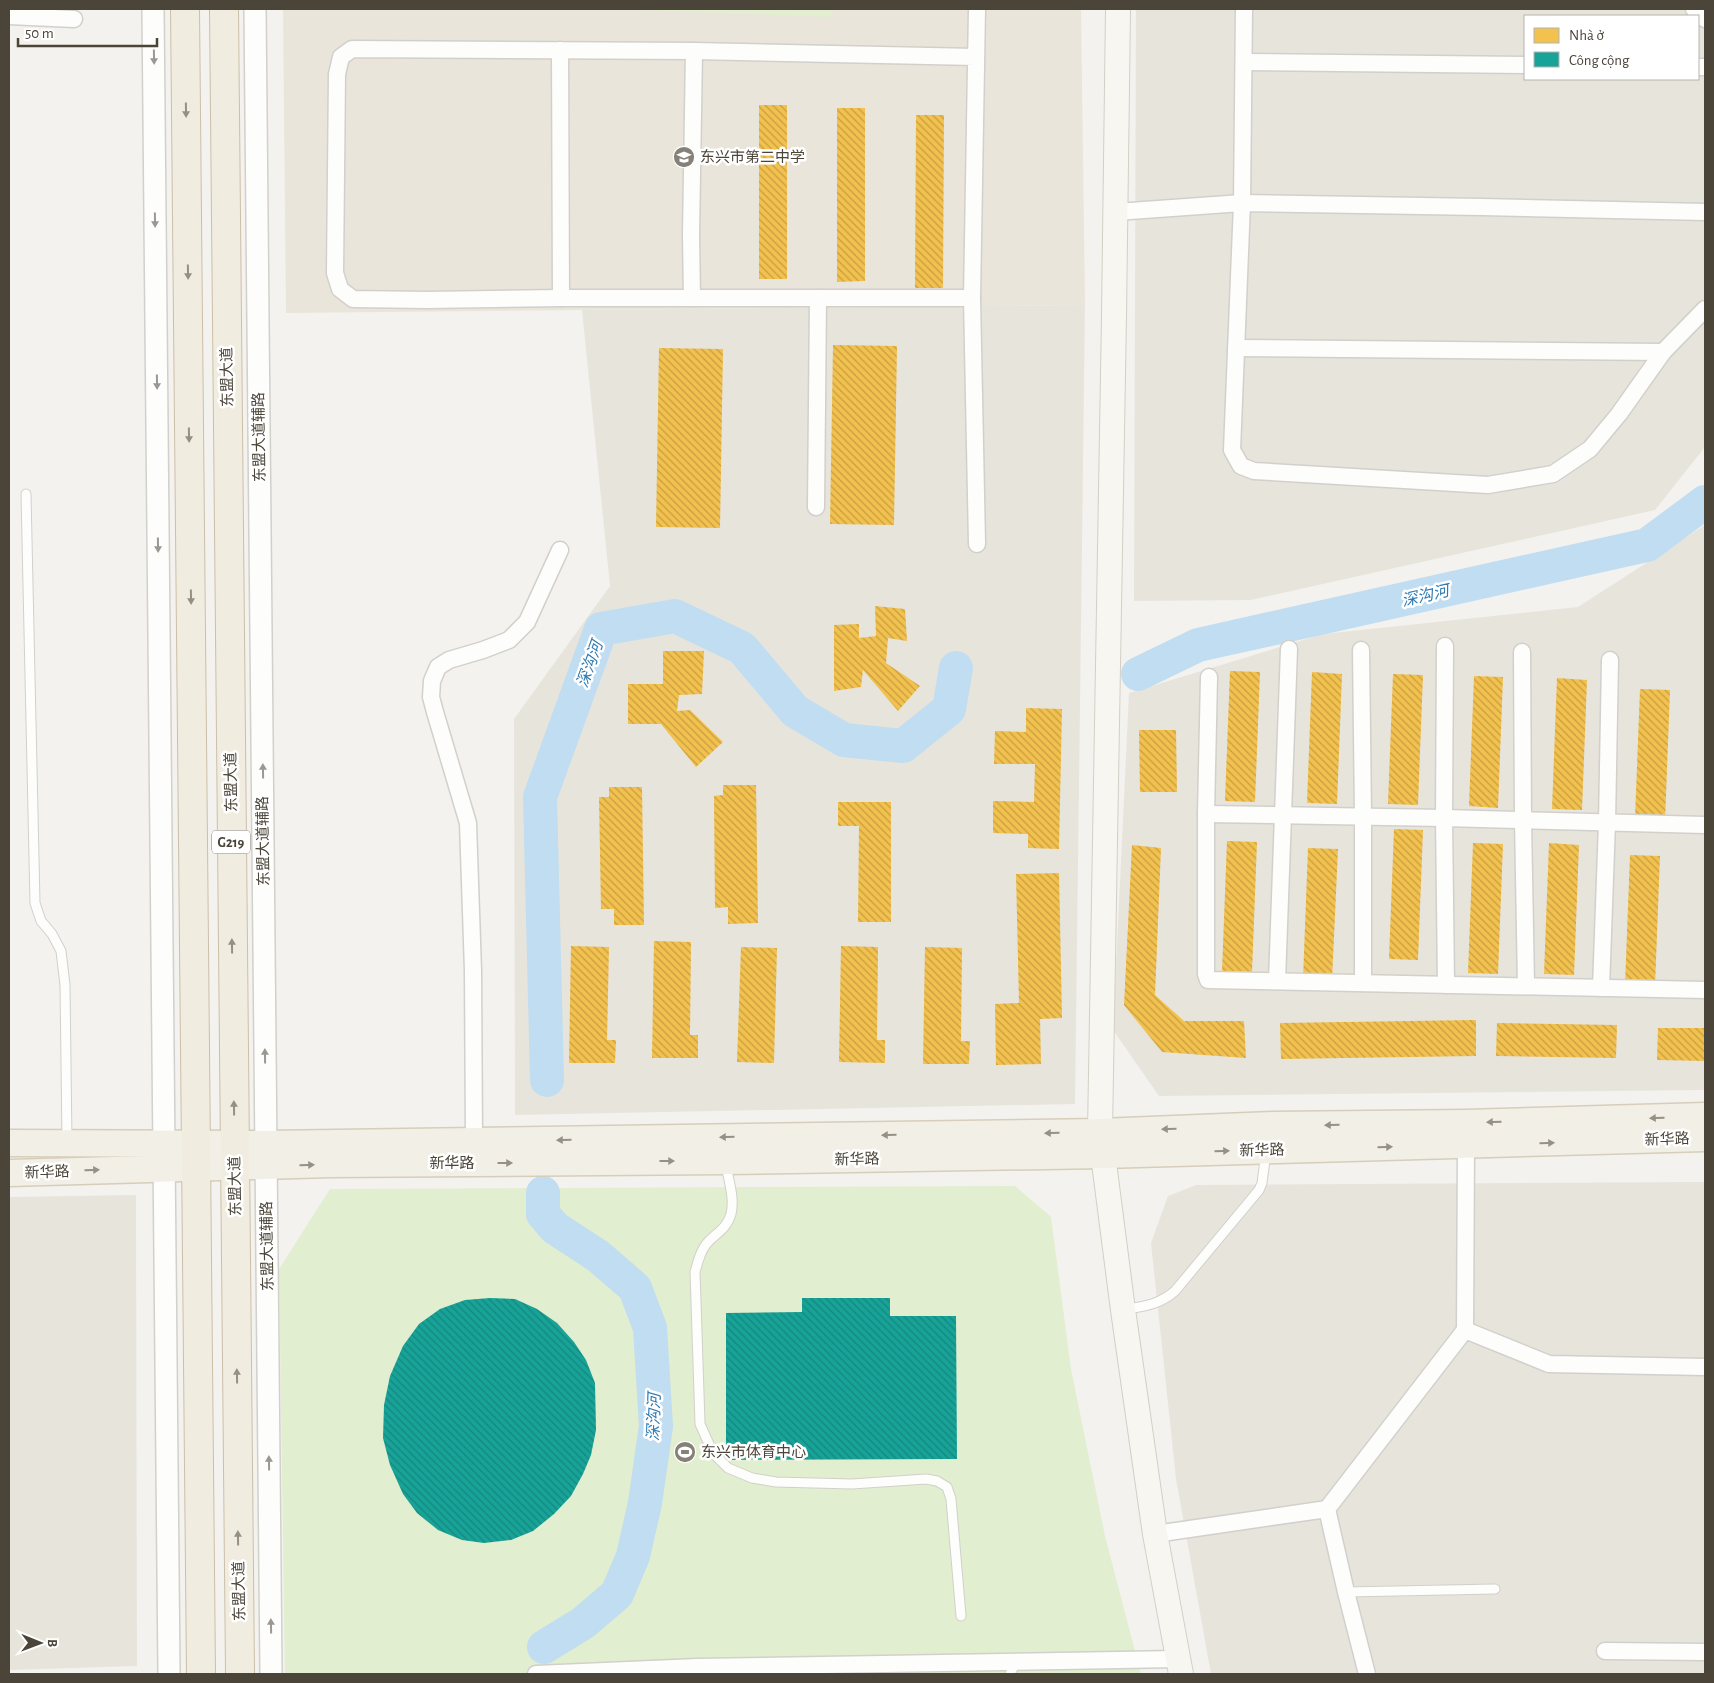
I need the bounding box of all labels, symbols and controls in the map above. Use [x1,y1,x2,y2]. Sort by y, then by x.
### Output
scale bar [18,15,156,47]
legend [1524,15,1699,80]
text: 50 m [25,26,54,41]
text: Nhà ở [1569,28,1604,43]
one-way arrow [150,50,158,66]
text: Công cộng [1569,53,1630,68]
one-way arrow [182,102,190,118]
school or university icon: 东兴市第二中学 [672,145,696,169]
place label: 东兴市第二中学 [700,149,805,165]
one-way arrow [151,212,159,228]
one-way arrow [184,265,192,281]
street label: 东盟大道 [218,347,236,407]
one-way arrow [153,375,161,391]
street label: 东盟大道辅路 [250,392,268,482]
one-way arrow [185,427,193,443]
one-way arrow [155,537,163,553]
water label: 深沟河 [1400,581,1453,609]
one-way arrow [187,590,195,606]
water label: 深沟河 [573,636,607,690]
street label: 东盟大道 [222,752,240,812]
one-way arrow [259,762,267,778]
street label: 东盟大道辅路 [254,796,272,886]
road number: G219 [212,830,250,854]
one-way arrow [228,937,236,953]
one-way arrow [261,1047,269,1063]
one-way arrow [230,1100,238,1116]
one-way arrow [1648,1114,1664,1122]
one-way arrow [1486,1118,1502,1126]
one-way arrow [1323,1121,1339,1129]
one-way arrow [1161,1126,1177,1134]
one-way arrow [1043,1129,1059,1137]
street label: 新华路 [1644,1129,1690,1148]
one-way arrow [881,1131,897,1139]
one-way arrow [718,1133,734,1141]
one-way arrow [556,1136,572,1144]
one-way arrow [1539,1139,1555,1147]
street label: 新华路 [1239,1141,1285,1158]
one-way arrow [1377,1143,1393,1151]
one-way arrow [1214,1147,1230,1155]
street label: 新华路 [834,1150,880,1167]
street label: 新华路 [429,1154,475,1171]
street label: 东盟大道 [226,1156,244,1216]
one-way arrow [660,1157,676,1165]
one-way arrow [497,1159,513,1167]
one-way arrow [300,1161,316,1169]
street label: 新华路 [24,1162,70,1181]
one-way arrow [85,1166,101,1174]
street label: 东盟大道辅路 [258,1201,276,1291]
one-way arrow [233,1367,241,1383]
water label: 深沟河 [644,1390,663,1441]
sports icon: 东兴市体育中心 [673,1440,697,1464]
place label: 东兴市体育中心 [701,1444,806,1460]
one-way arrow [265,1455,273,1471]
one-way arrow [234,1530,242,1546]
street label: 东盟大道 [230,1561,248,1621]
one-way arrow [267,1617,275,1633]
north arrow [15,1618,65,1668]
text: B [45,1639,59,1647]

